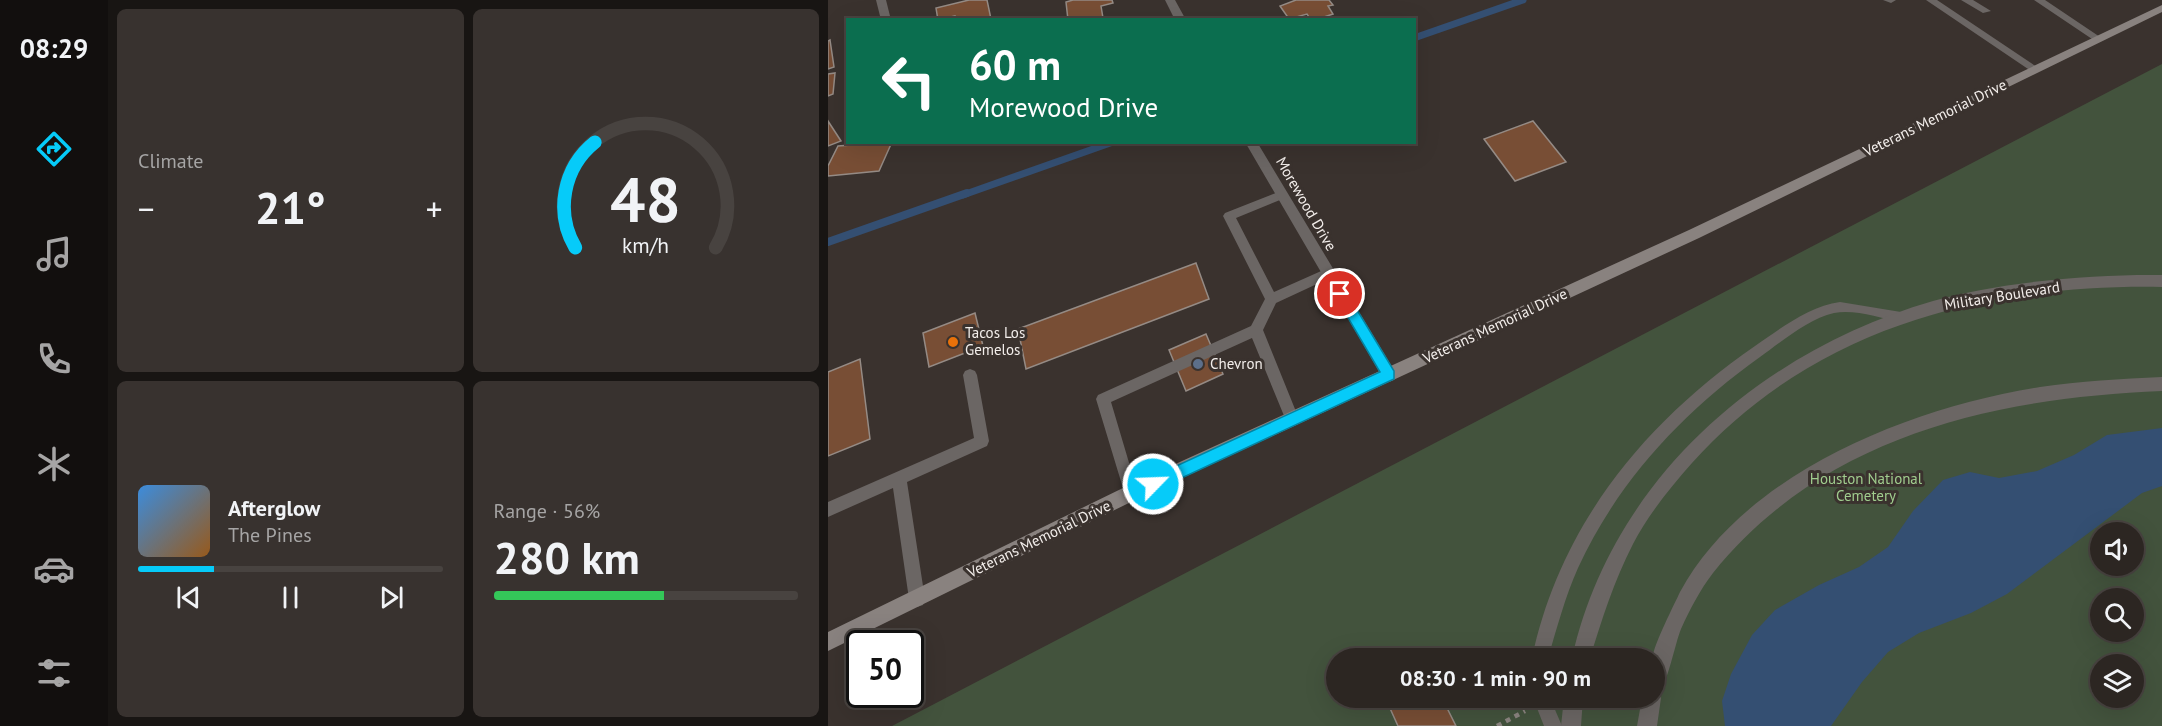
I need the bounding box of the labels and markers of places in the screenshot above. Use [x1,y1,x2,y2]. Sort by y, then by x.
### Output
pin [1314,268,1365,319]
place label: Tacos Los Gemelos [965,323,1025,359]
marker: Tacos Los Gemelos [946,335,960,349]
place label: Chevron [1210,354,1263,373]
marker: Chevron [1191,357,1205,371]

